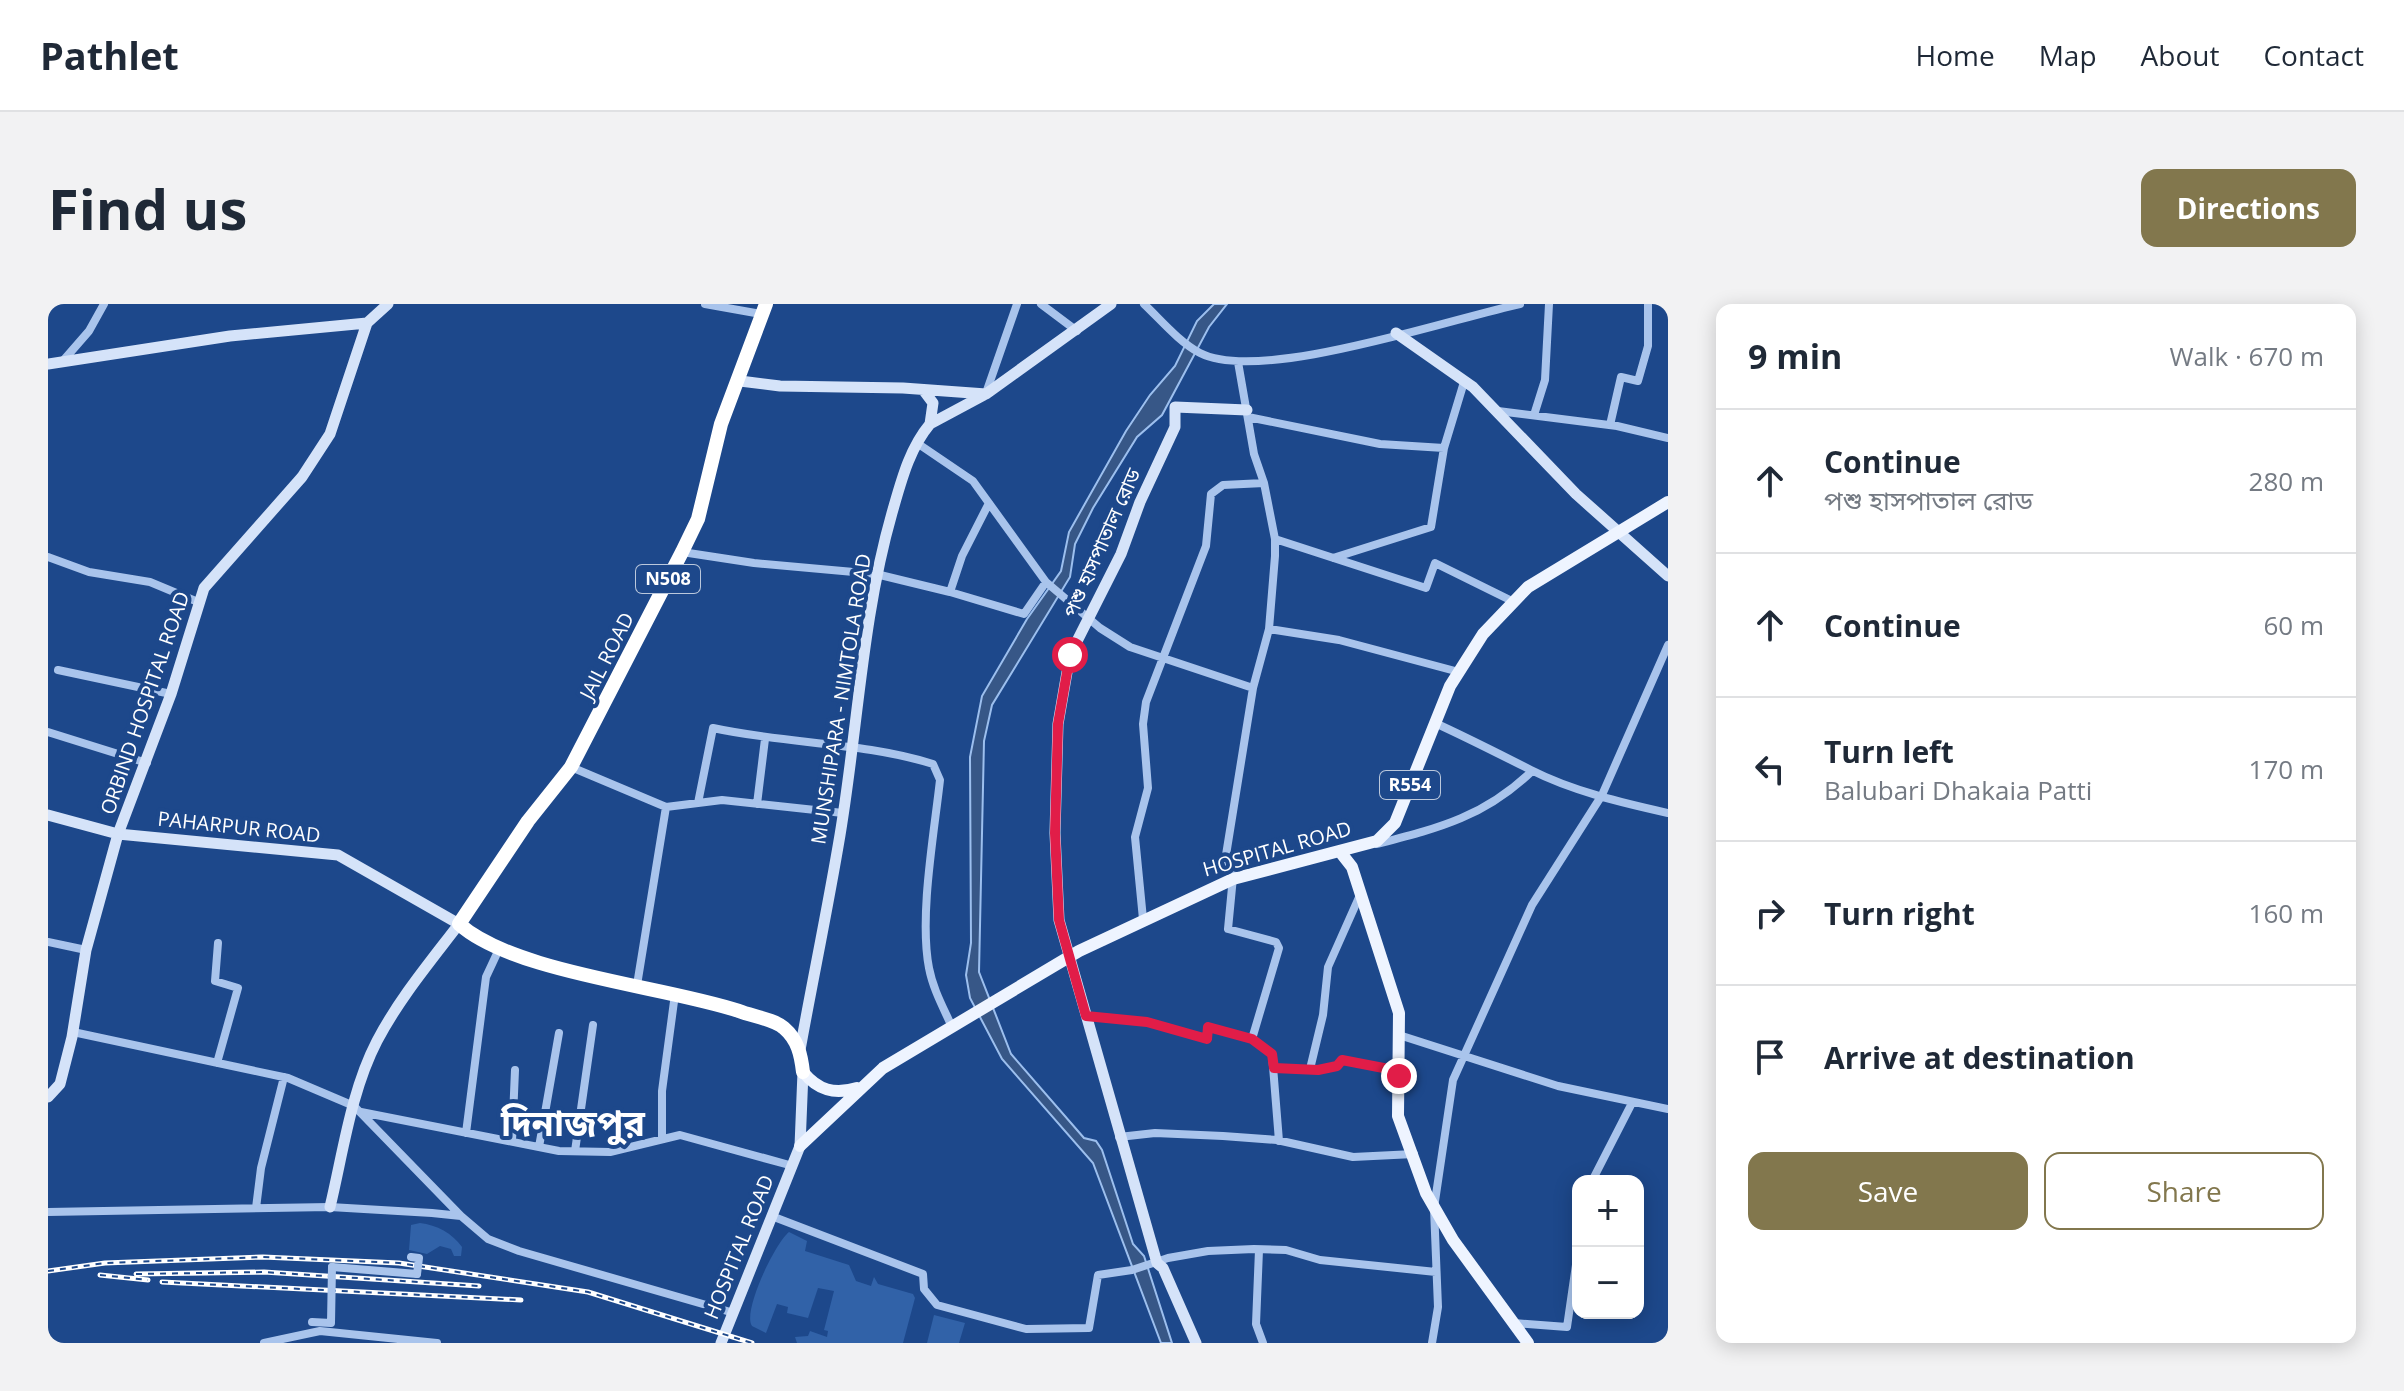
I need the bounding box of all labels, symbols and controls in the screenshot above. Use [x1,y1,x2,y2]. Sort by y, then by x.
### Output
text: Pathlet [40,29,179,81]
text: Home [1916,36,1995,74]
text: Map [2039,36,2097,74]
text: About [2141,36,2219,74]
text: Contact [2263,36,2364,74]
button: Directions [2141,169,2356,247]
text: Find us [48,170,247,246]
text: 9 min [1748,333,1842,379]
text: Walk · 670 m [2170,338,2324,374]
text: Continue [1824,441,1961,482]
icon: ahead [1748,459,1792,503]
street label: পশু হাসপাতাল রোড [1057,463,1147,622]
text: 280 m [2249,463,2324,499]
text: পশু হাসপাতাল রোড [1824,482,2033,518]
street label: MUNSHIPARA - NIMTOLA ROAD [804,552,877,846]
road number: N508 [636,565,700,593]
street label: ORBIND HOSPITAL ROAD [94,588,195,818]
icon: ahead [1748,603,1792,647]
text: Continue [1824,605,1961,646]
text: 60 m [2263,607,2324,643]
street label: JAIL ROAD [572,608,640,706]
route start [1052,637,1088,673]
text: Turn left [1824,731,1954,772]
icon: left [1748,747,1792,791]
text: 170 m [2249,751,2324,787]
road number: R554 [1380,771,1440,799]
text: Balubari Dhakaia Patti [1824,772,2092,808]
street label: PAHARPUR ROAD [156,805,322,848]
street label: HOSPITAL ROAD [1199,814,1354,883]
icon: right [1748,891,1792,935]
text: Turn right [1824,893,1975,934]
text: 160 m [2249,895,2324,931]
icon: arrive [1748,1035,1792,1079]
text: Arrive at destination [1824,1037,2135,1078]
route end [1381,1058,1417,1094]
district label: দিনাজপুর [500,1098,646,1147]
button: Save [1748,1152,2028,1230]
button: Share [2044,1152,2324,1230]
street label: HOSPITAL ROAD [697,1171,780,1323]
map controls [1572,1175,1644,1319]
button: + [1572,1175,1644,1247]
button: − [1572,1247,1644,1319]

